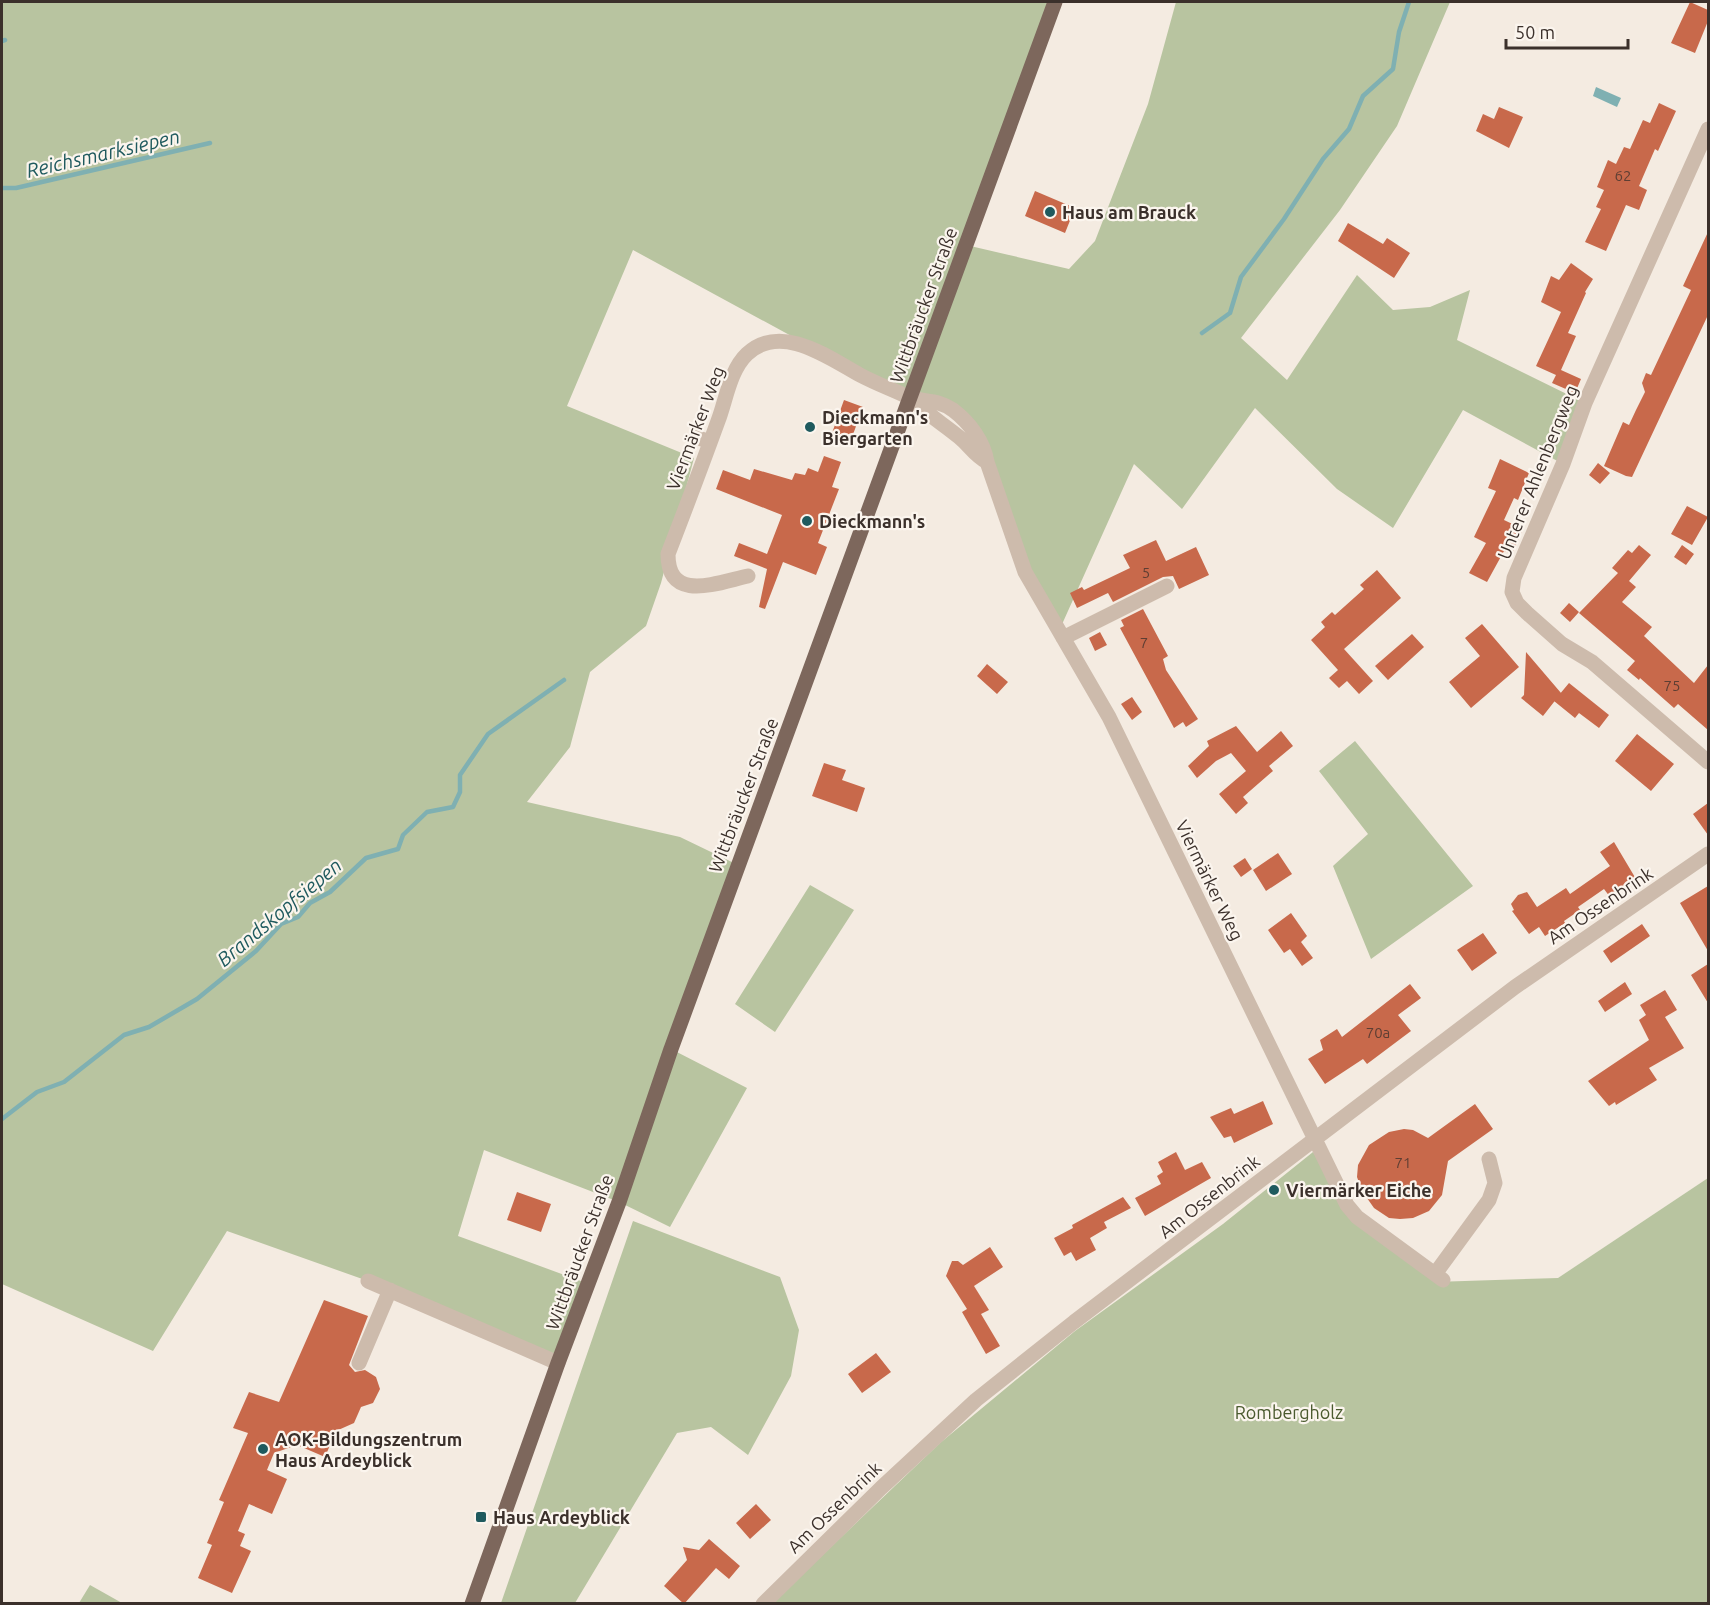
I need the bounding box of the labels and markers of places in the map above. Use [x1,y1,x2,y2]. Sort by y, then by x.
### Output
place label: Haus am Brauck [1062,202,1196,222]
marker: Haus am Brauck [1043,205,1057,219]
place label: Dieckmann's Biergarten [822,407,928,448]
marker: Dieckmann's Biergarten [803,420,817,434]
place label: Dieckmann's [819,511,925,531]
marker: Dieckmann's [800,514,814,528]
place label: Viermärker Eiche [1286,1180,1432,1200]
marker: Viermärker Eiche [1267,1183,1281,1197]
place label: AOK-Bildungszentrum Haus Ardeyblick [275,1429,462,1470]
marker: AOK-Bildungszentrum Haus Ardeyblick [256,1442,270,1456]
place label: Haus Ardeyblick [493,1507,630,1527]
marker: Haus Ardeyblick [474,1510,488,1524]

